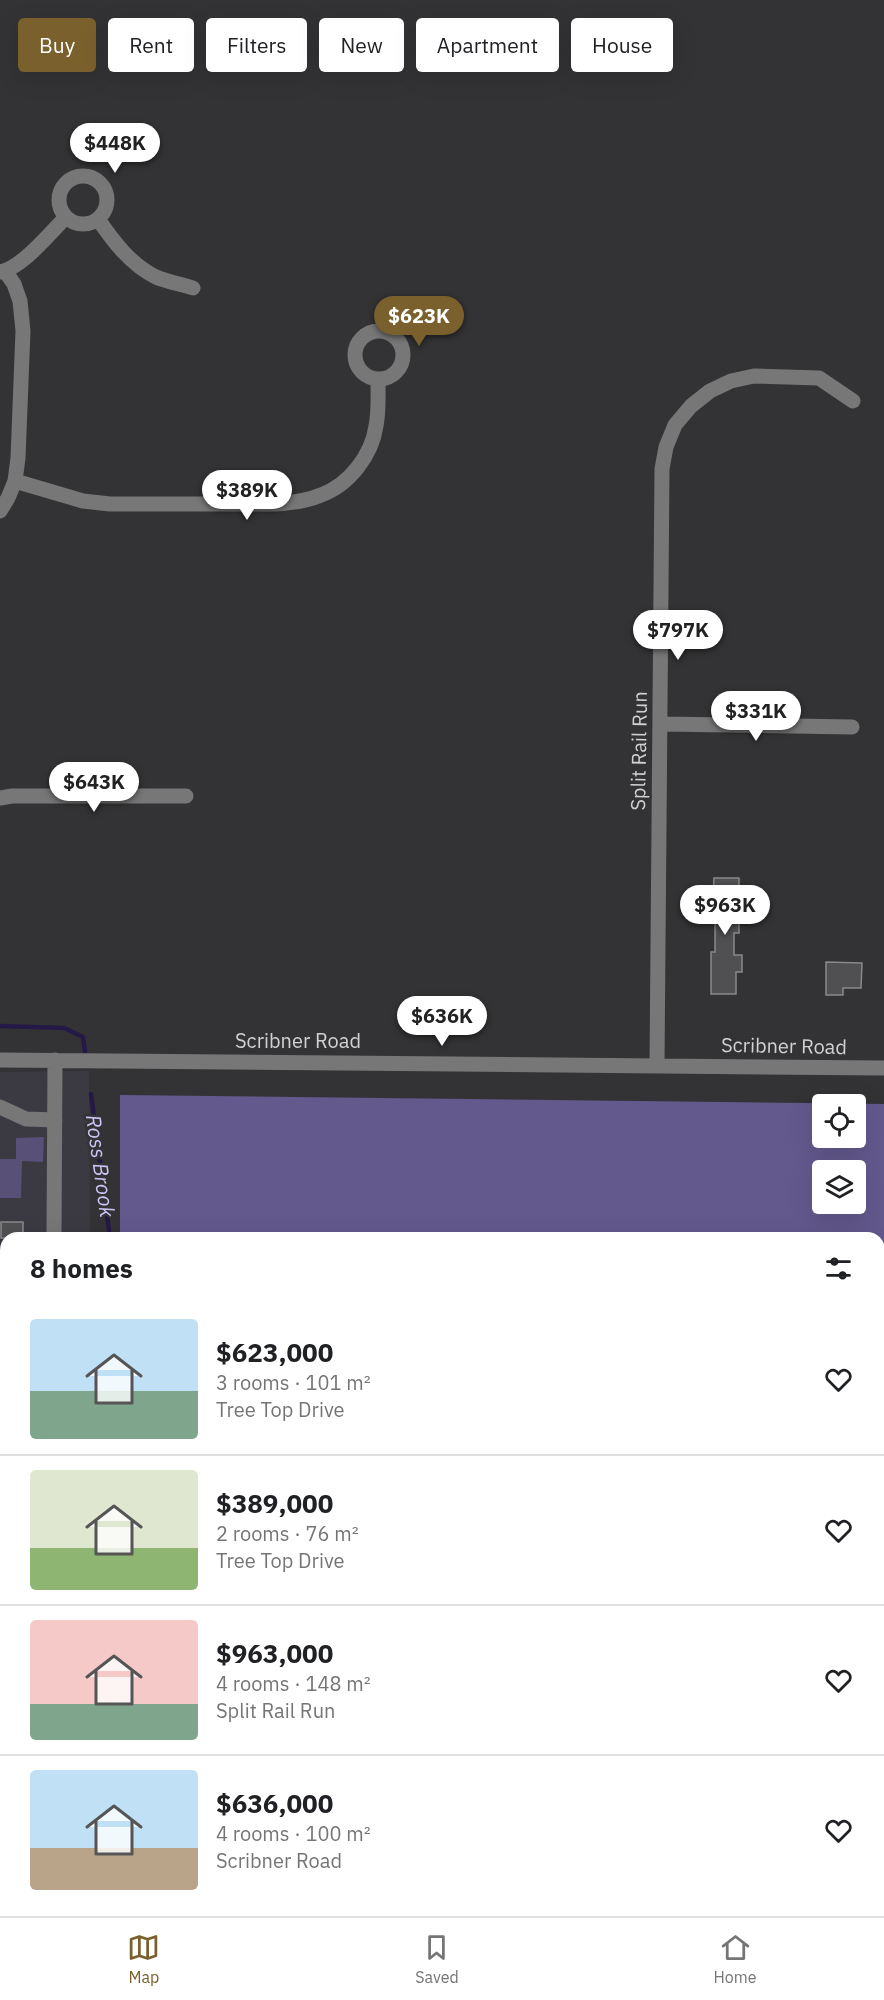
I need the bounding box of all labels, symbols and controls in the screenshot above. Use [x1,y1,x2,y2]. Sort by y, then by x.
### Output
chip: Buy [18,18,96,72]
chip: Rent [108,18,194,72]
chip: Filters [206,18,307,72]
chip: New [319,18,404,72]
chip: Apartment [416,18,559,72]
chip: House [571,18,673,72]
pin: $448K [73,123,157,174]
text: $448K [84,129,146,156]
pin: $623K [377,296,461,347]
text: $623K [388,302,450,329]
pin: $389K [205,470,289,521]
text: $389K [216,476,278,503]
pin: $797K [636,610,720,661]
text: $797K [647,616,709,643]
street label: Split Rail Run [624,691,653,811]
pin: $331K [714,691,798,742]
text: $331K [725,697,787,724]
pin: $643K [52,762,136,813]
text: $643K [63,768,125,795]
pin: $963K [683,885,767,936]
text: $963K [694,891,756,918]
pin: $636K [400,996,484,1047]
text: $636K [411,1002,473,1029]
street label: Scribner Road [235,1027,361,1054]
street label: Scribner Road [721,1031,847,1060]
map controls [812,1094,866,1214]
button: locate [812,1094,866,1148]
water label: Ross Brook [80,1113,122,1220]
button: layers [812,1160,866,1214]
text: 8 homes [30,1251,133,1285]
icon: filters [822,1252,855,1285]
text: $623,000 [216,1335,333,1369]
icon: home [78,1343,150,1415]
icon: heart [822,1363,855,1396]
text: 3 rooms · 101 m² [216,1369,371,1396]
text: Tree Top Drive [216,1396,345,1423]
text: $389,000 [216,1486,333,1520]
icon: home [78,1494,150,1566]
icon: heart [822,1514,855,1547]
text: 2 rooms · 76 m² [216,1520,359,1547]
text: Tree Top Drive [216,1547,345,1574]
text: $963,000 [216,1636,333,1670]
icon: home [78,1644,150,1716]
icon: heart [822,1664,855,1697]
text: 4 rooms · 148 m² [216,1670,371,1697]
text: Split Rail Run [216,1697,335,1724]
text: $636,000 [216,1786,333,1820]
icon: home [78,1794,150,1866]
icon: heart [822,1814,855,1847]
text: 4 rooms · 100 m² [216,1820,371,1847]
text: Scribner Road [216,1847,342,1874]
tab: Map [127,1931,160,1987]
tab: Saved [415,1931,459,1987]
tab: Home [714,1931,757,1987]

